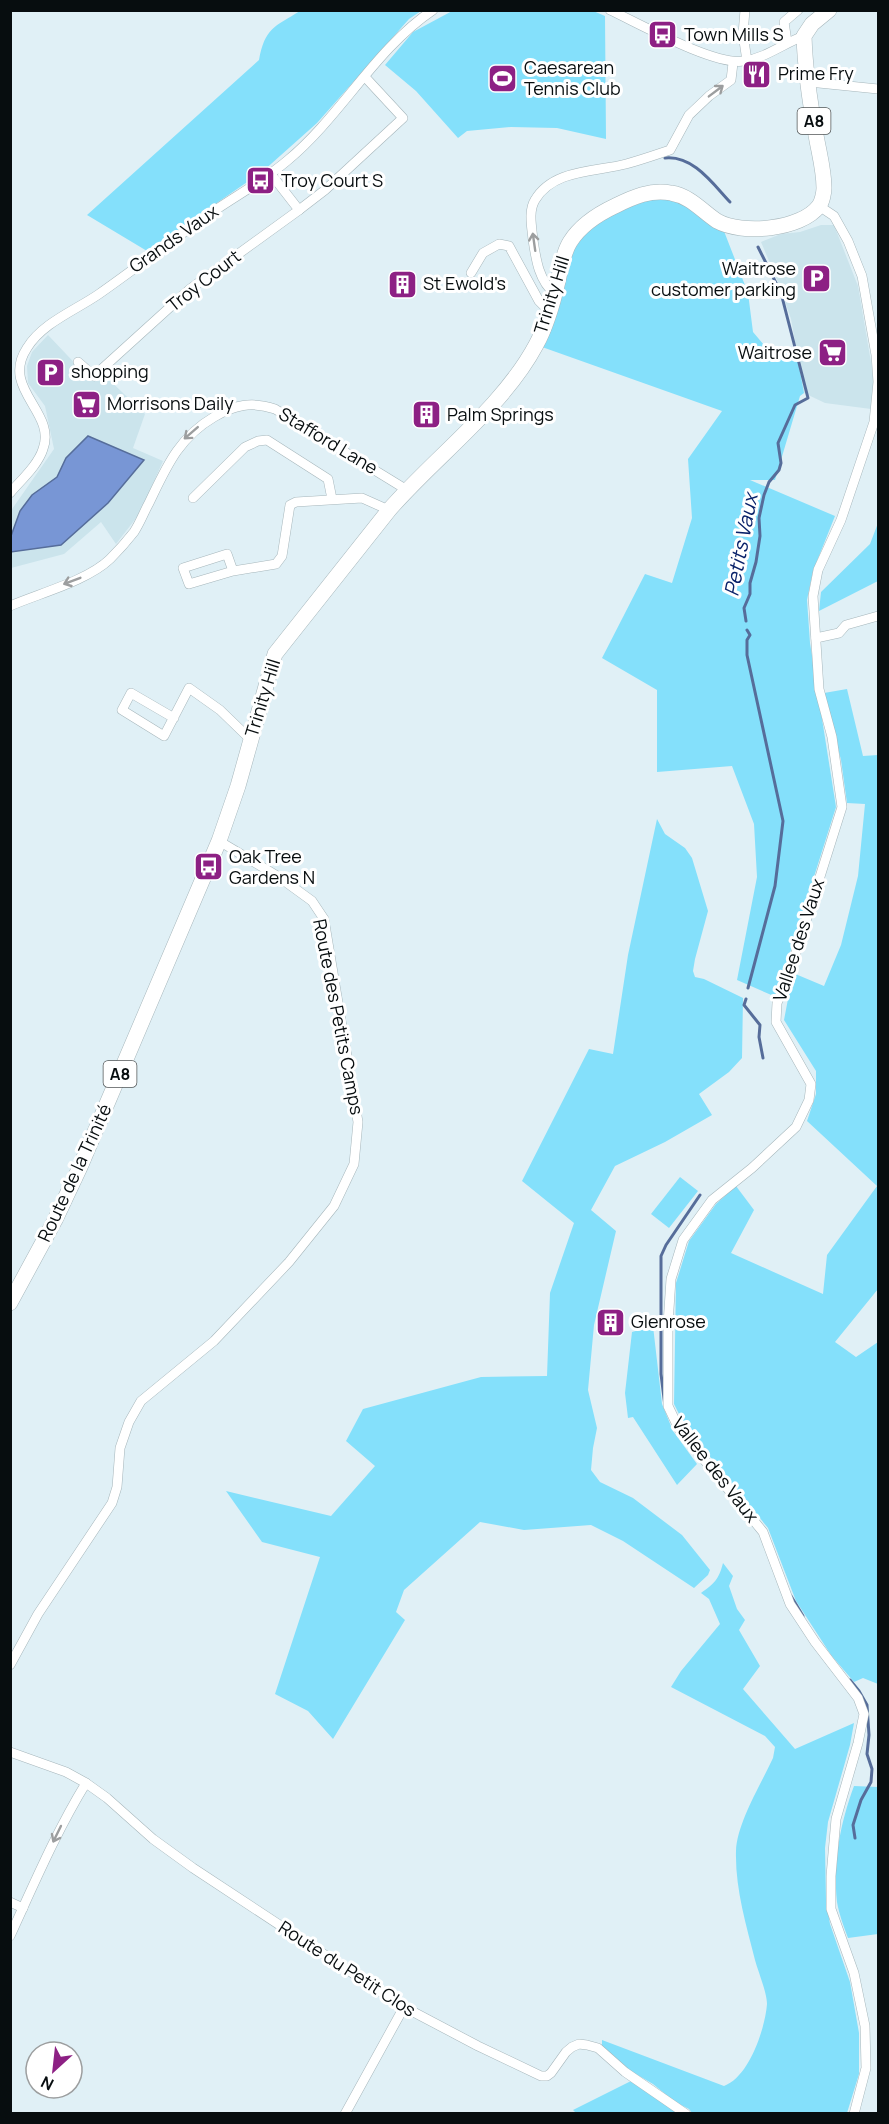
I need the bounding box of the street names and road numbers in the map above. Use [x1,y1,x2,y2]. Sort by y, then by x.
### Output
road number: A8 [798,108,830,134]
street label: Grands Vaux [124,198,223,278]
street label: Troy Court [162,244,245,317]
street label: Trinity Hill [528,253,574,337]
street label: Stafford Lane [275,401,382,479]
street label: Trinity Hill [239,656,285,740]
street label: Vallee des Vaux [767,875,829,1004]
street label: Route des Petits Camps [308,917,370,1117]
road number: A8 [104,1061,136,1087]
street label: Route de la Trinité [32,1100,117,1245]
street label: Vallee des Vaux [667,1412,765,1527]
street label: Route du Petit Clos [274,1915,421,2022]

